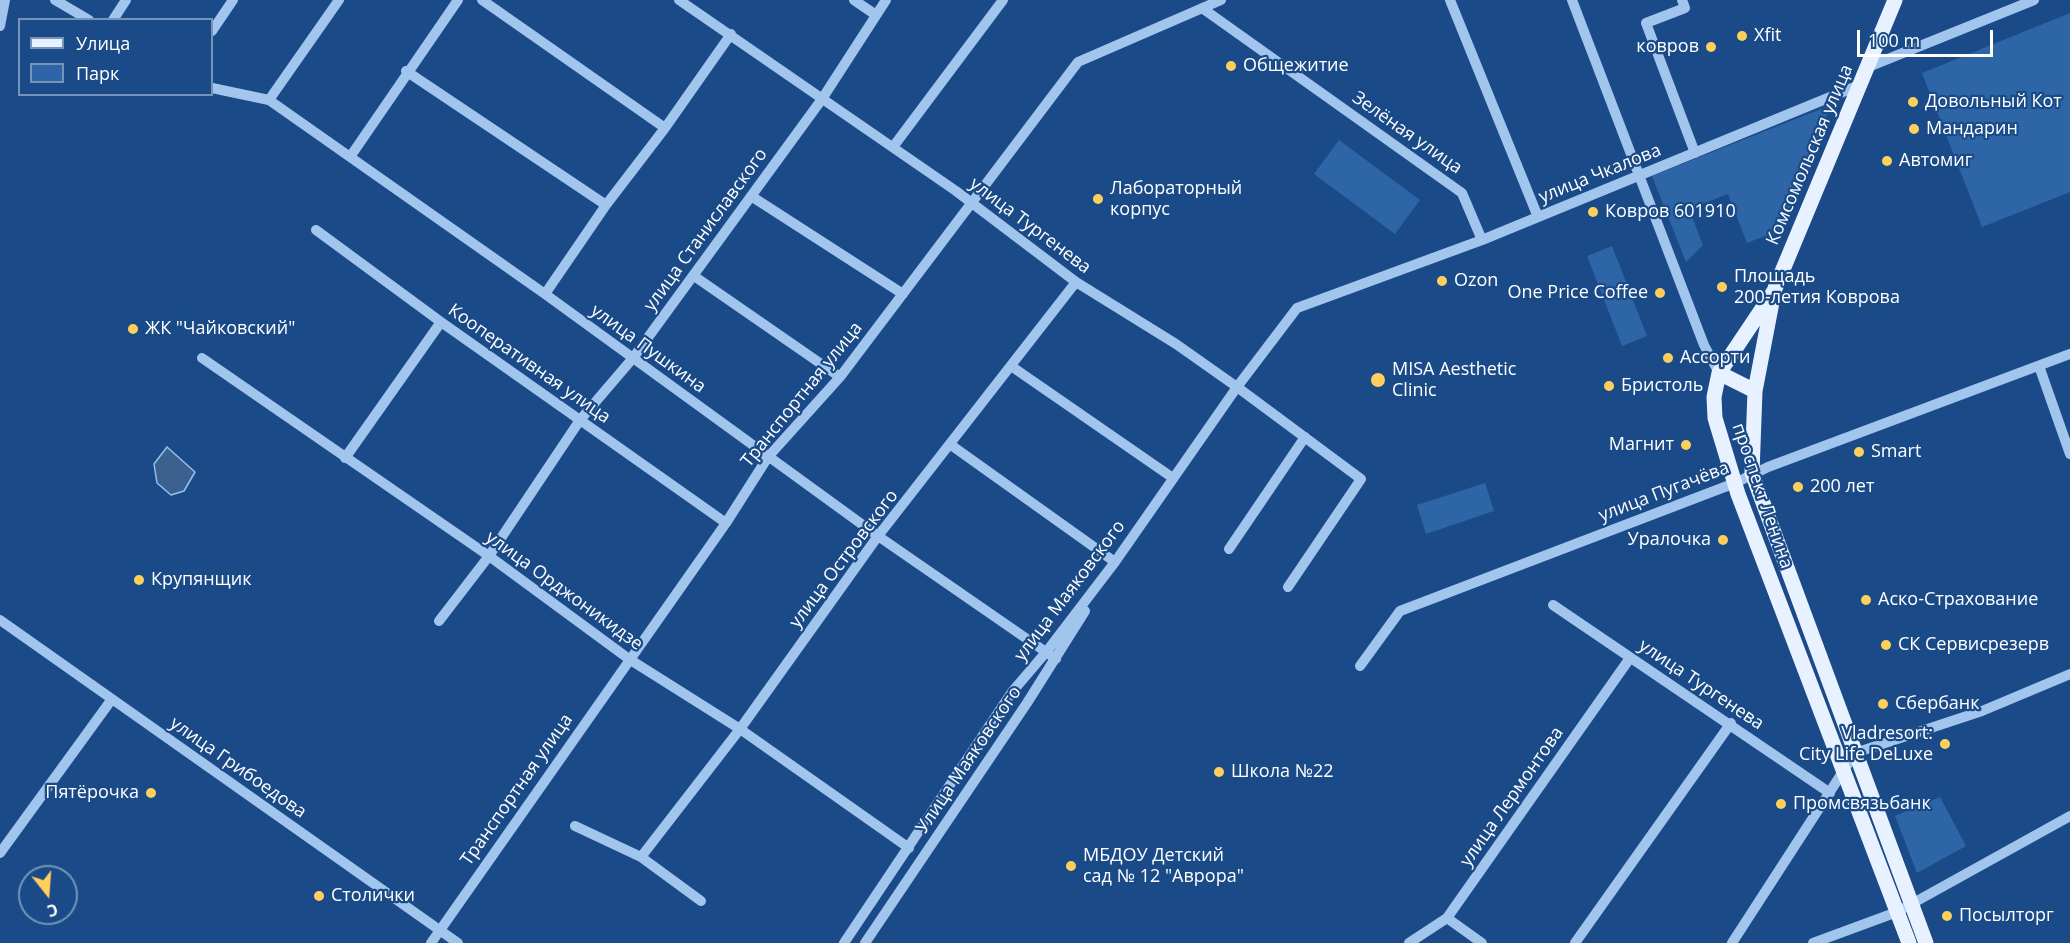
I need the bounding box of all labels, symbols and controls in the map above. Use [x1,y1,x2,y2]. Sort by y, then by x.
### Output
legend [18,18,213,96]
scale bar [1860,18,1996,56]
place label: Xfit [1754,25,1781,47]
text: 100 m [1868,28,1920,52]
marker: Xfit [1735,29,1749,43]
text: Улица [76,31,130,55]
place label: ковров [1636,36,1699,58]
marker: ковров [1704,40,1718,54]
place label: Общежитие [1243,55,1349,77]
marker: Общежитие [1224,59,1238,73]
text: Парк [76,61,119,85]
street label: Комсомольская улица [1762,61,1858,249]
street label: Зелёная улица [1348,87,1466,179]
place label: Довольный Кот [1925,91,2062,113]
marker: Довольный Кот [1906,95,1920,109]
place label: Мандарин [1926,118,2018,140]
marker: Мандарин [1907,122,1921,136]
street label: улица Чкалова [1536,140,1664,208]
street label: улица Станиславского [640,144,772,316]
place label: Автомиг [1899,150,1972,172]
marker: Автомиг [1880,154,1894,168]
street label: улица Тургенева [965,173,1095,279]
place label: Лабораторный корпус [1110,178,1242,220]
marker: Лабораторный корпус [1091,192,1105,206]
place label: Ковров 601910 [1605,201,1736,223]
marker: Ковров 601910 [1586,205,1600,219]
place label: Площадь 200-летия Коврова [1734,266,1900,308]
place label: Ozon [1454,270,1498,292]
marker: Ozon [1435,274,1449,288]
marker: Площадь 200-летия Коврова [1715,280,1729,294]
place label: One Price Coffee [1508,282,1648,304]
marker: One Price Coffee [1653,286,1667,300]
street label: Кооперативная улица [444,300,614,428]
street label: улица Пушкина [586,300,710,398]
place label: ЖК "Чайковский" [145,318,295,340]
street label: Транспортная улица [737,318,867,472]
marker: ЖК "Чайковский" [126,322,140,336]
place label: Ассорти [1680,347,1750,369]
marker: Ассорти [1661,351,1675,365]
place label: MISA Aesthetic Clinic [1392,359,1516,401]
marker: MISA Aesthetic Clinic [1369,371,1387,389]
place label: Бристоль [1621,375,1703,397]
marker: Бристоль [1602,379,1616,393]
street label: проспект Ленина [1727,420,1797,572]
place label: Магнит [1609,434,1674,456]
marker: Магнит [1679,438,1693,452]
place label: Smart [1871,441,1921,463]
marker: Smart [1852,445,1866,459]
street label: улица Пугачёва [1596,457,1732,527]
place label: 200 лет [1810,476,1874,498]
marker: 200 лет [1791,480,1805,494]
street label: улица Островского [785,486,903,632]
street label: улица Маяковского [1010,516,1130,666]
street label: улица Орджоникидзе [481,527,647,655]
place label: Уралочка [1628,529,1711,551]
marker: Уралочка [1716,533,1730,547]
place label: Крупянщик [151,569,251,591]
marker: Крупянщик [132,573,146,587]
place label: Аско-Страхование [1878,589,2038,611]
marker: Аско-Страхование [1859,593,1873,607]
place label: СК Сервисрезерв [1898,634,2049,656]
street label: улица Тургенева [1634,635,1768,735]
marker: СК Сервисрезерв [1879,638,1893,652]
street label: Улица Маяковского [912,682,1026,838]
place label: Сбербанк [1895,693,1980,715]
marker: Сбербанк [1876,697,1890,711]
street label: Транспортная улица [456,710,578,870]
street label: улица Грибоедова [166,713,310,823]
street label: улица Лермонтова [1456,723,1568,871]
place label: Vladresort: City Life DeLuxe [1799,723,1933,766]
marker: Vladresort: City Life DeLuxe [1938,737,1952,751]
place label: Школа №22 [1231,761,1334,783]
marker: Школа №22 [1212,765,1226,779]
place label: Пятёрочка [45,782,139,804]
marker: Пятёрочка [144,786,158,800]
place label: Промсвязьбанк [1793,793,1931,815]
marker: Промсвязьбанк [1774,797,1788,811]
place label: МБДОУ Детский сад № 12 "Аврора" [1083,845,1244,888]
marker: МБДОУ Детский сад № 12 "Аврора" [1064,859,1078,873]
north arrow [18,865,78,925]
place label: Столички [331,885,415,907]
marker: Столички [312,889,326,903]
text: С [45,898,61,922]
place label: Посылторг [1959,905,2054,927]
marker: Посылторг [1940,909,1954,923]

